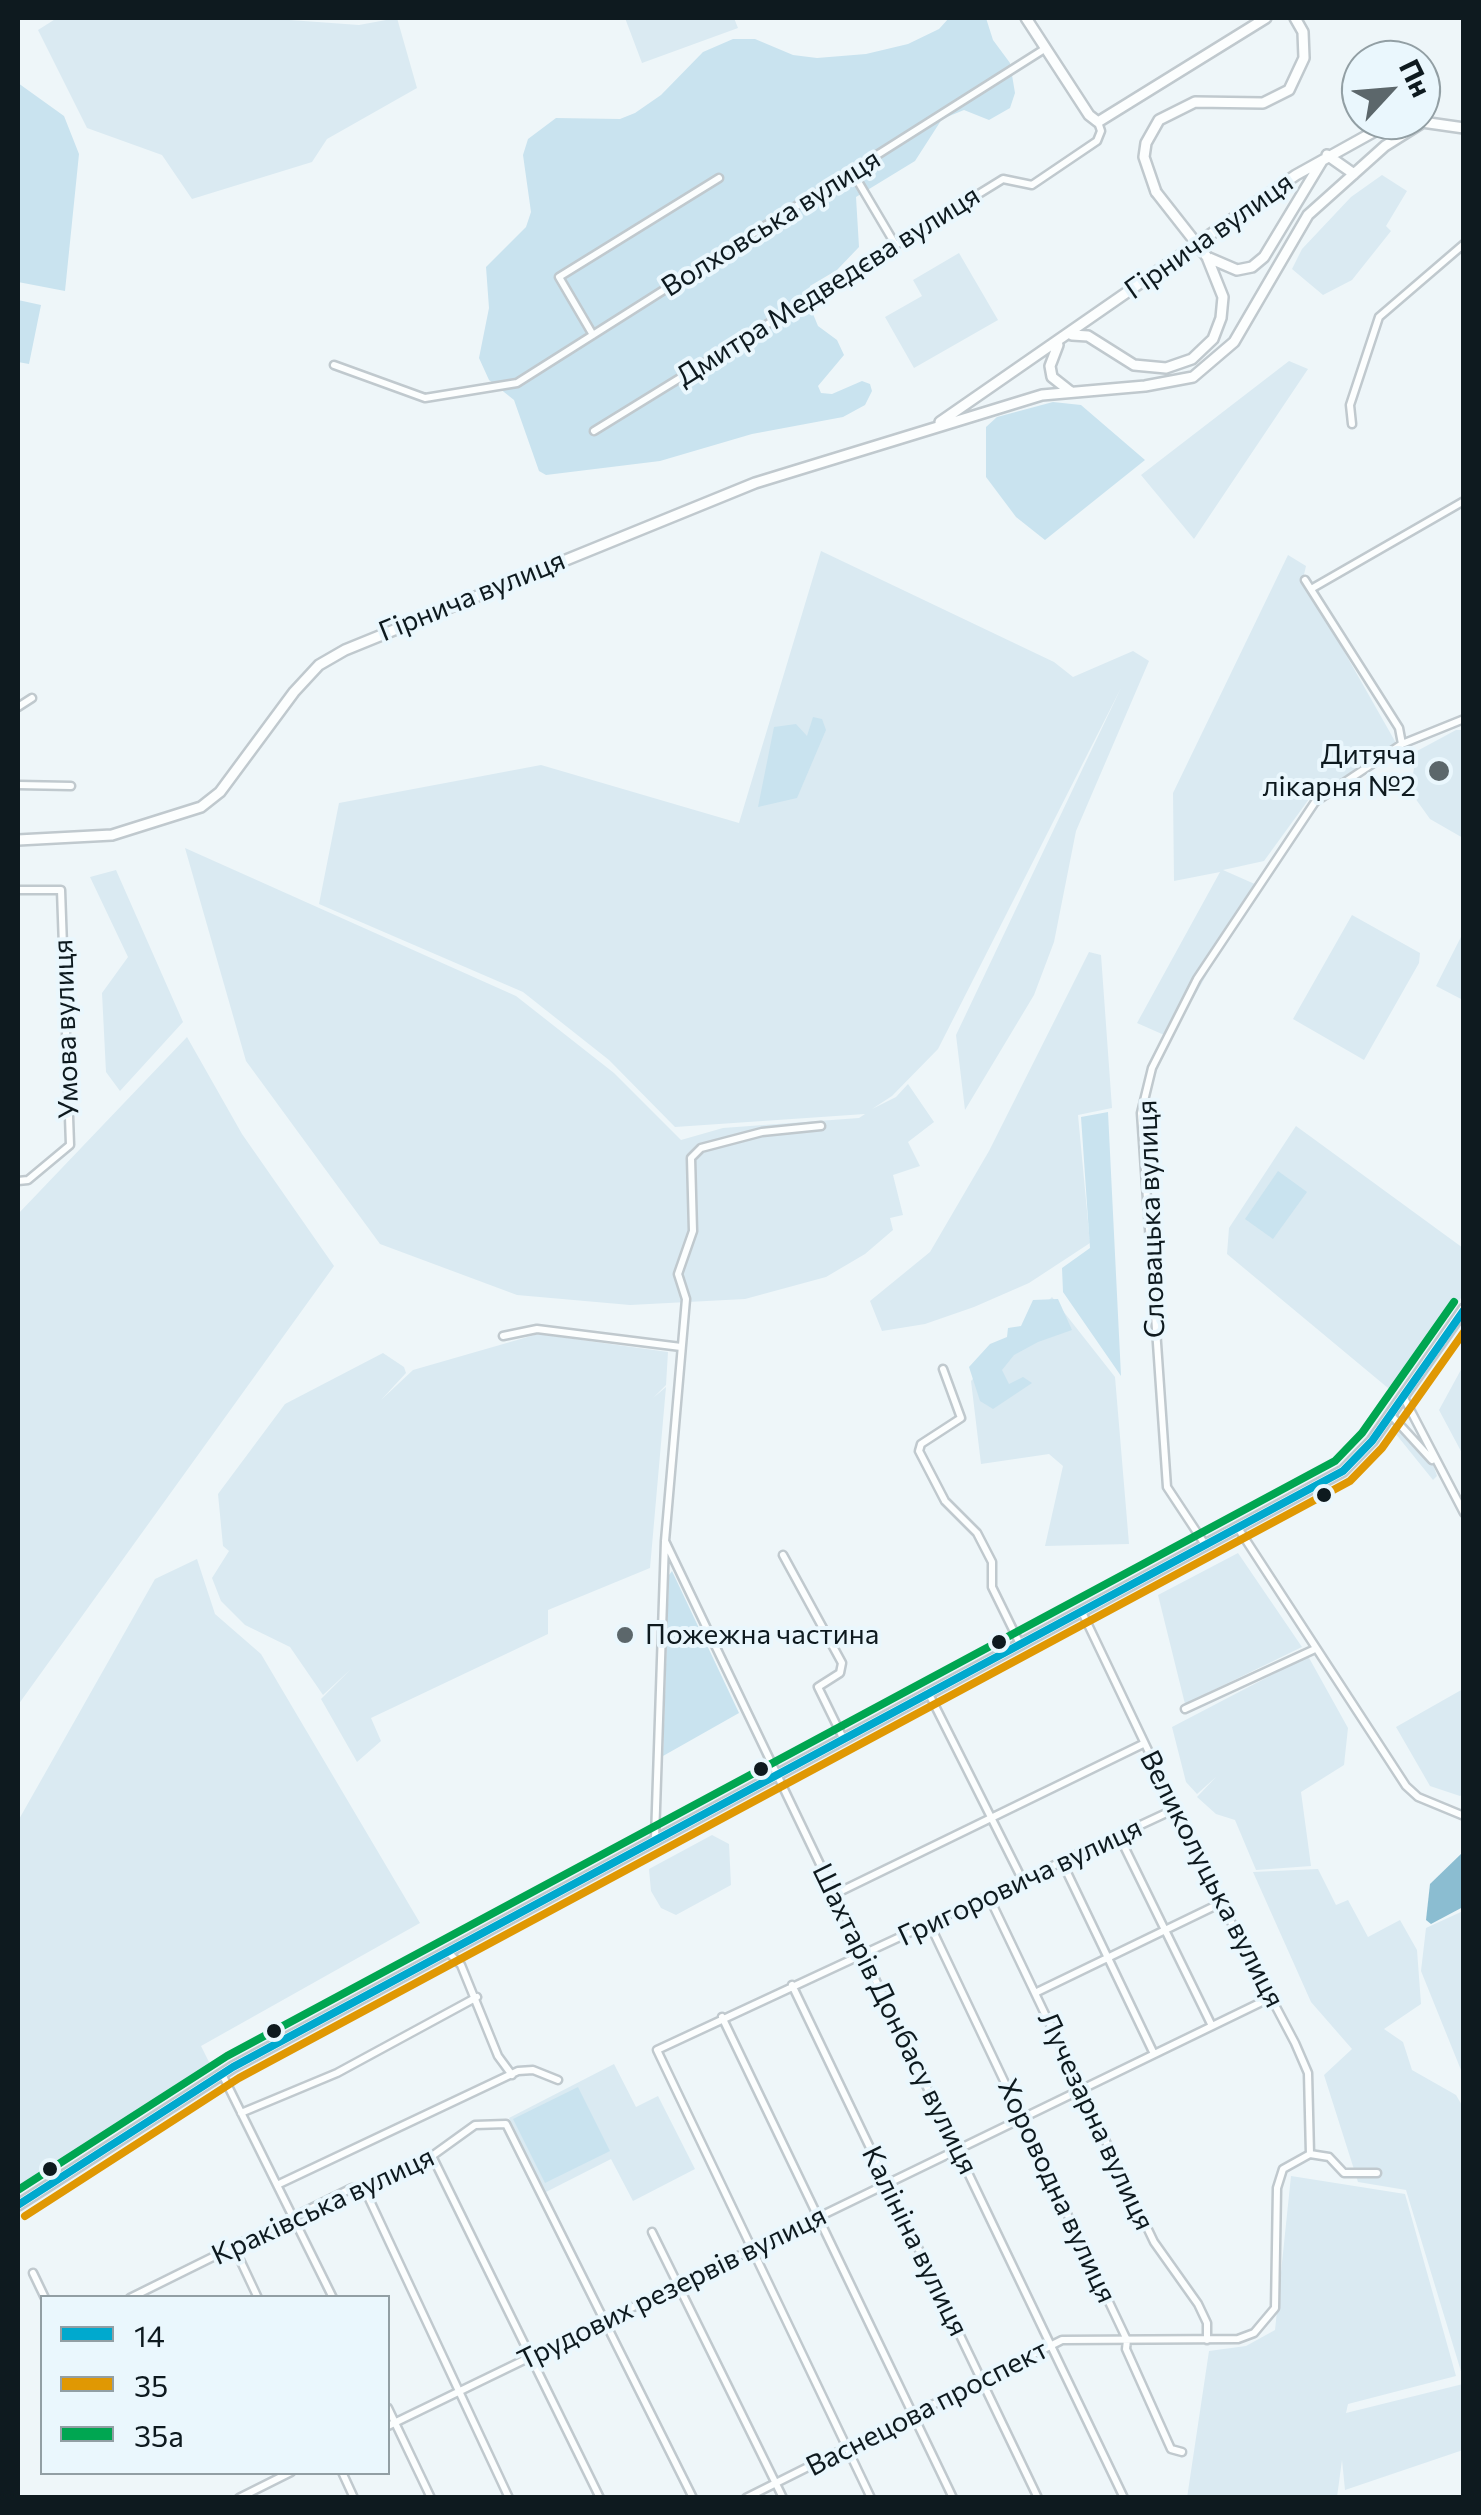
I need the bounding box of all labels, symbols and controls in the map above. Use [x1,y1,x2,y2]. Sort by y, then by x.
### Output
north arrow [1341,40,1441,140]
text: Пн [1393,54,1440,102]
street label: Волховська вулиця [656,142,886,304]
street label: Гірнича вулиця [1118,166,1300,306]
street label: Дмитра Медведєва вулиця [670,179,986,393]
street label: Гірнича вулиця [374,543,570,649]
place label: Дитяча лікарня №2 [1262,738,1416,804]
marker: Дитяча лікарня №2 [1426,758,1452,784]
street label: Умова вулиця [46,938,86,1120]
street label: Словацька вулиця [1130,1099,1172,1339]
unlabelled marker [1314,1485,1334,1505]
place label: Пожежна частина [645,1618,879,1652]
marker: Пожежна частина [614,1624,636,1646]
unlabelled marker [989,1632,1009,1652]
street label: Великолуцька вулиця [1133,1745,1291,2013]
unlabelled marker [751,1759,771,1779]
street label: Григоровича вулиця [893,1811,1147,1953]
street label: Шахтарів Донбасу вулиця [805,1858,985,2180]
street label: Лучезарна вулиця [1031,2007,1161,2235]
unlabelled marker [264,2021,284,2041]
street label: Хороводна вулиця [990,2074,1124,2308]
street label: Краківська вулиця [207,2140,439,2272]
street label: Калініна вулиця [854,2141,976,2341]
unlabelled marker [40,2159,60,2179]
street label: Трудових резервів вулиця [512,2199,832,2377]
legend [40,2295,390,2475]
text: 14 [134,2316,165,2353]
street label: Васнецова проспект [801,2332,1053,2484]
text: 35 [134,2366,168,2403]
text: 35а [134,2416,184,2453]

